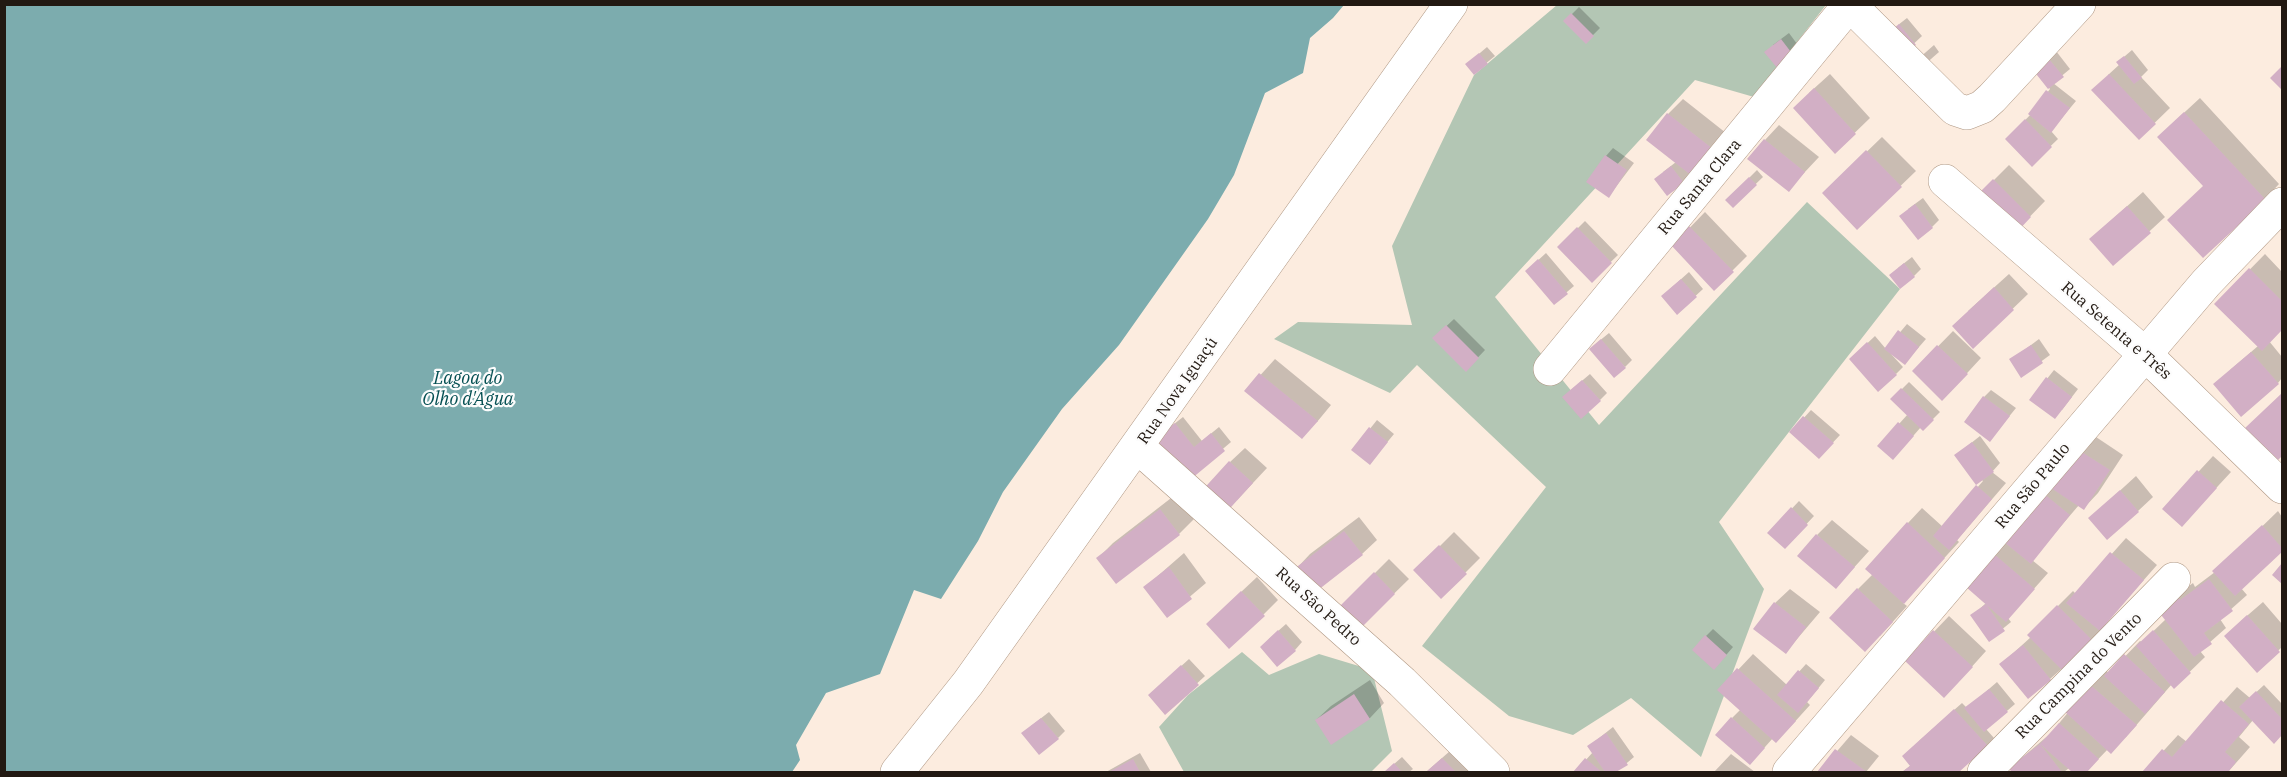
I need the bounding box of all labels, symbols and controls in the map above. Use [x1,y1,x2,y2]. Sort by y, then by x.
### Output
street label: Rua Santa Clara [1654,135,1746,239]
street label: Rua Setenta e Três [2057,278,2175,384]
street label: Rua Nova Iguaçú [1134,334,1222,448]
water label: Lagoa do Olho d'Água [422,368,514,410]
street label: Rua São Paulo [1992,439,2074,533]
street label: Rua São Pedro [1271,564,1365,650]
street label: Rua Campina do Vento [2012,609,2146,743]

